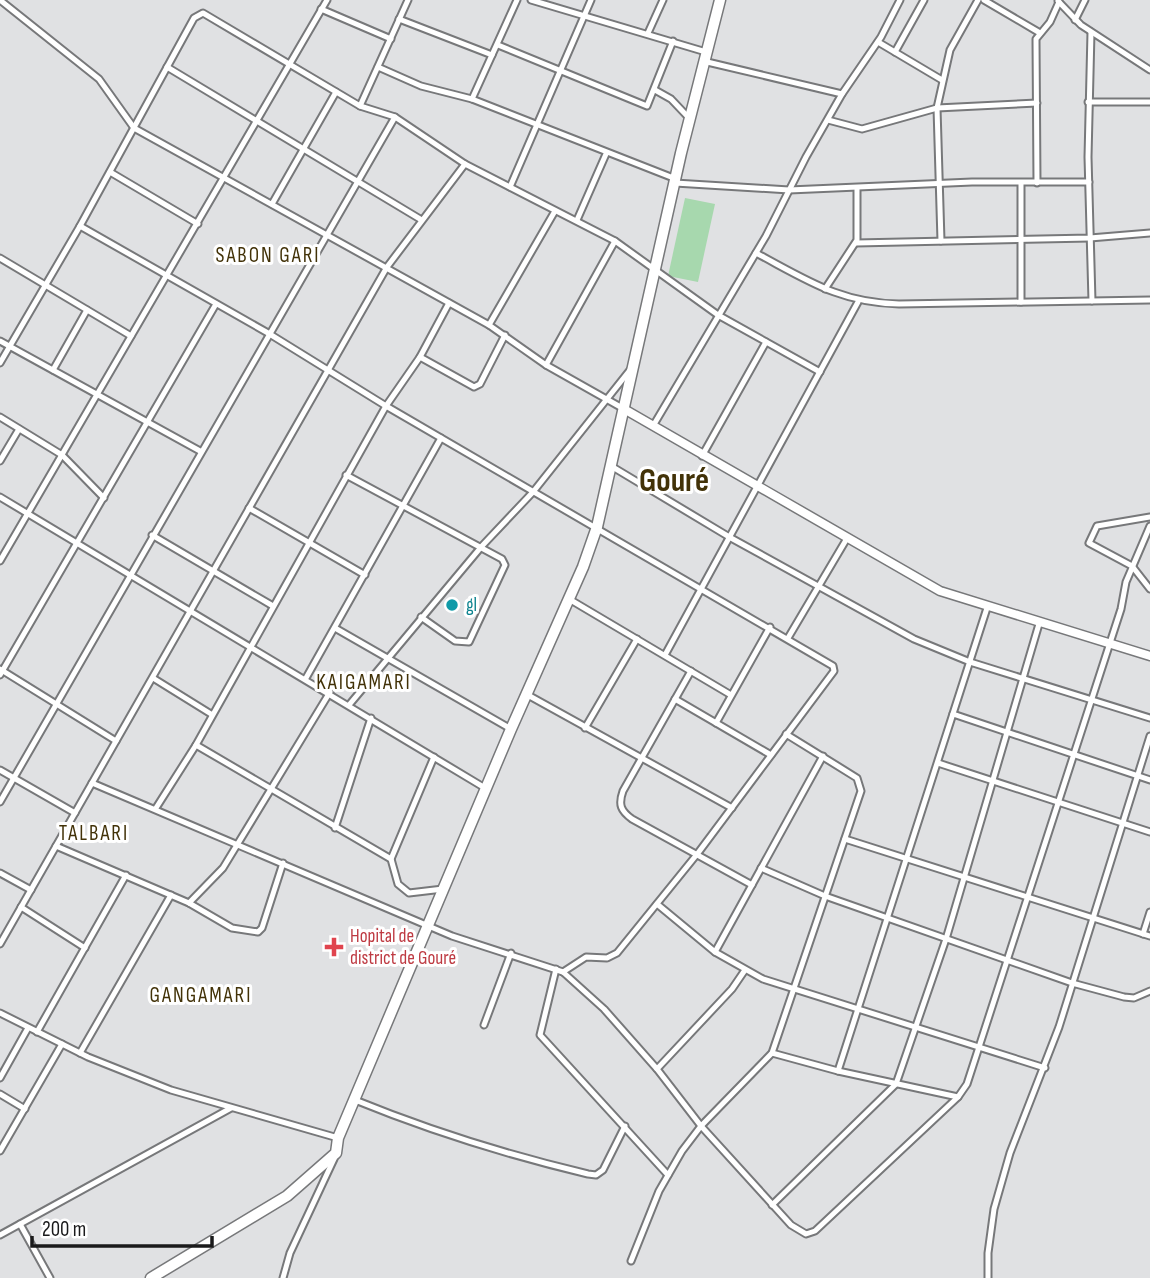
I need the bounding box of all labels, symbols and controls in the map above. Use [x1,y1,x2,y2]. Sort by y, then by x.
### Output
district label: SABON GARI [215,243,321,268]
district label: Gouré [639,461,709,501]
place label: gl [466,594,477,617]
marker: gl [444,597,460,613]
district label: KAIGAMARI [316,670,412,695]
district label: TALBARI [59,821,129,846]
place label: Hopital de district de Gouré [350,925,456,970]
marker: Hopital de district de Gouré [324,937,344,957]
district label: GANGAMARI [149,983,253,1008]
scale bar [32,1204,212,1248]
text: 200 m [42,1217,86,1242]

